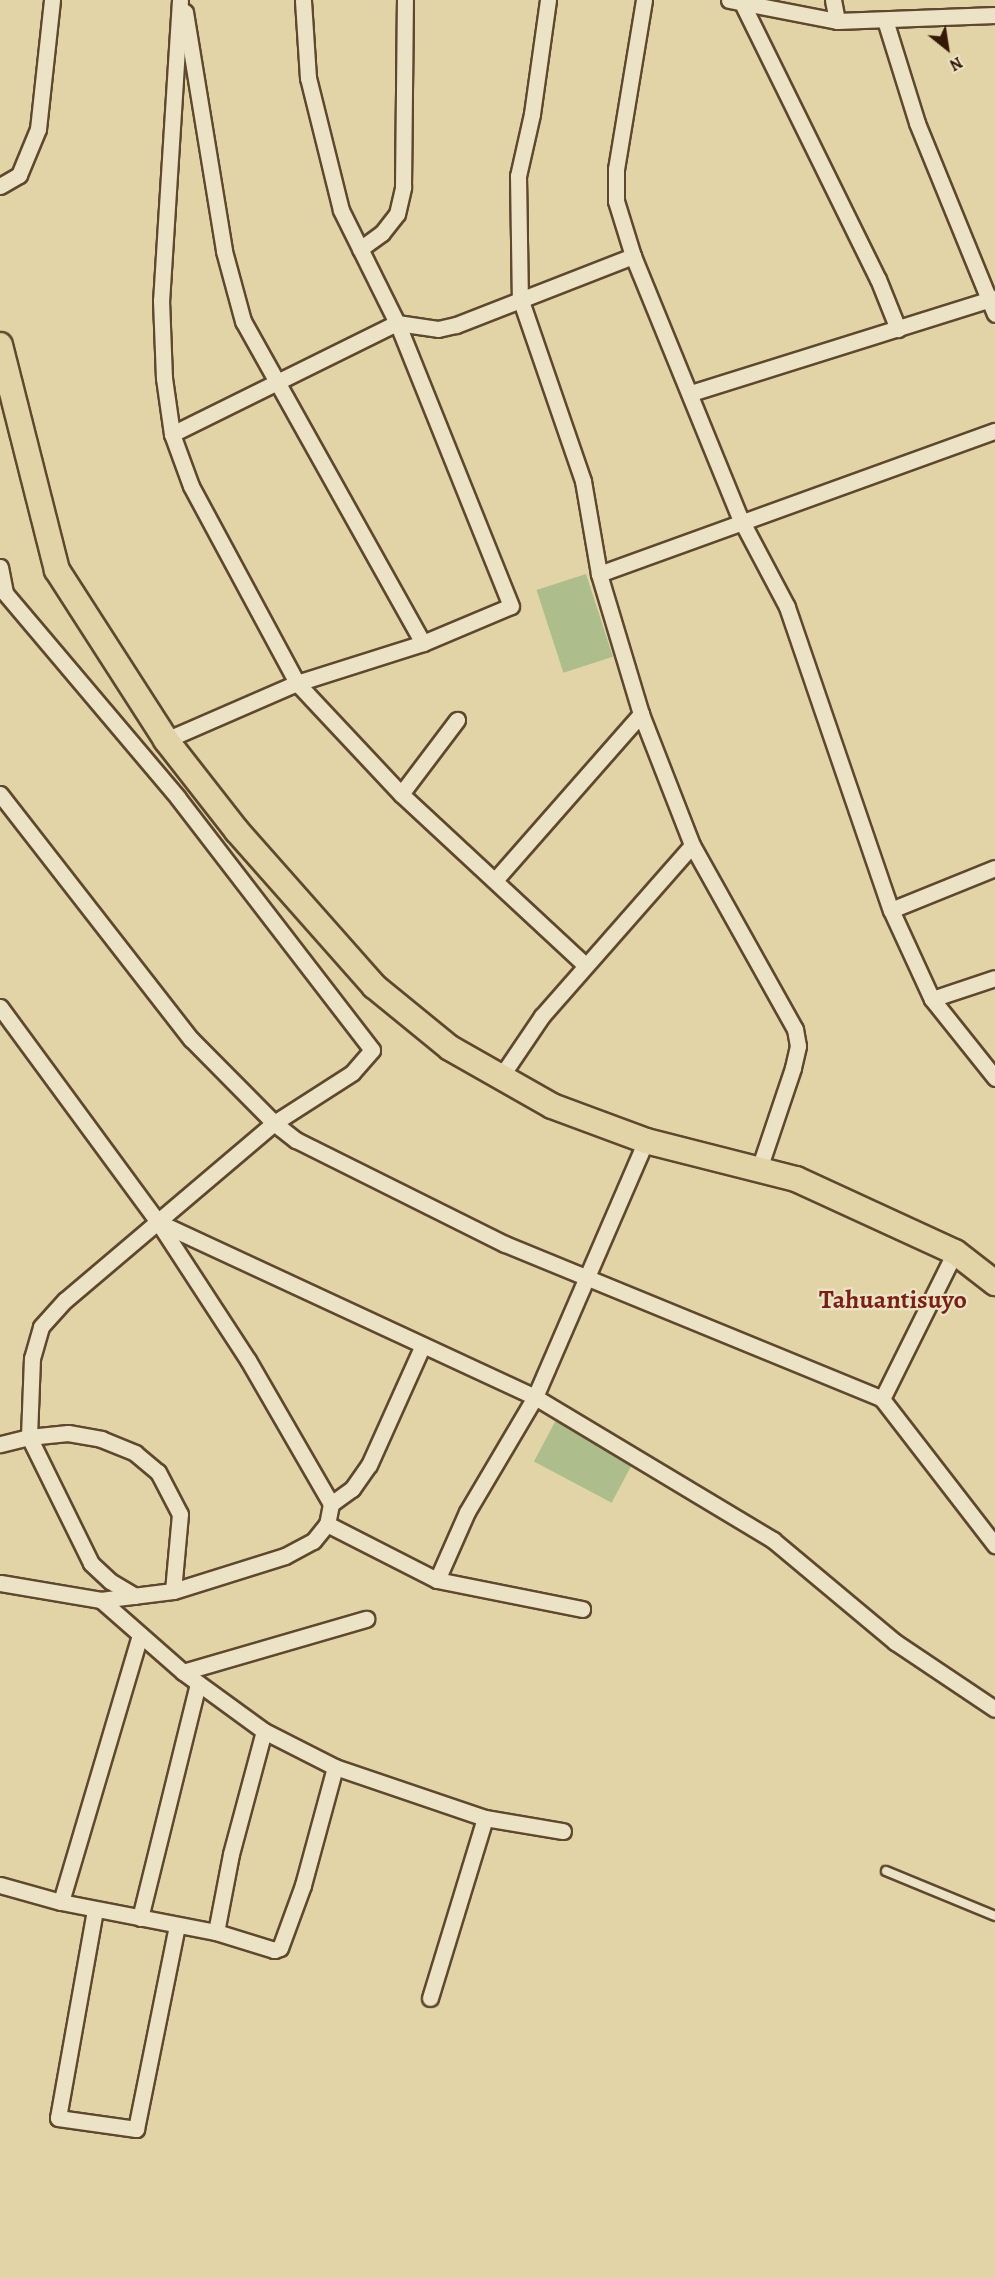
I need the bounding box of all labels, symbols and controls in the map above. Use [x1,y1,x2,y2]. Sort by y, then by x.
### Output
north arrow [917,18,977,78]
text: N [945,51,967,76]
district label: Tahuantisuyo [819,1284,967,1316]

